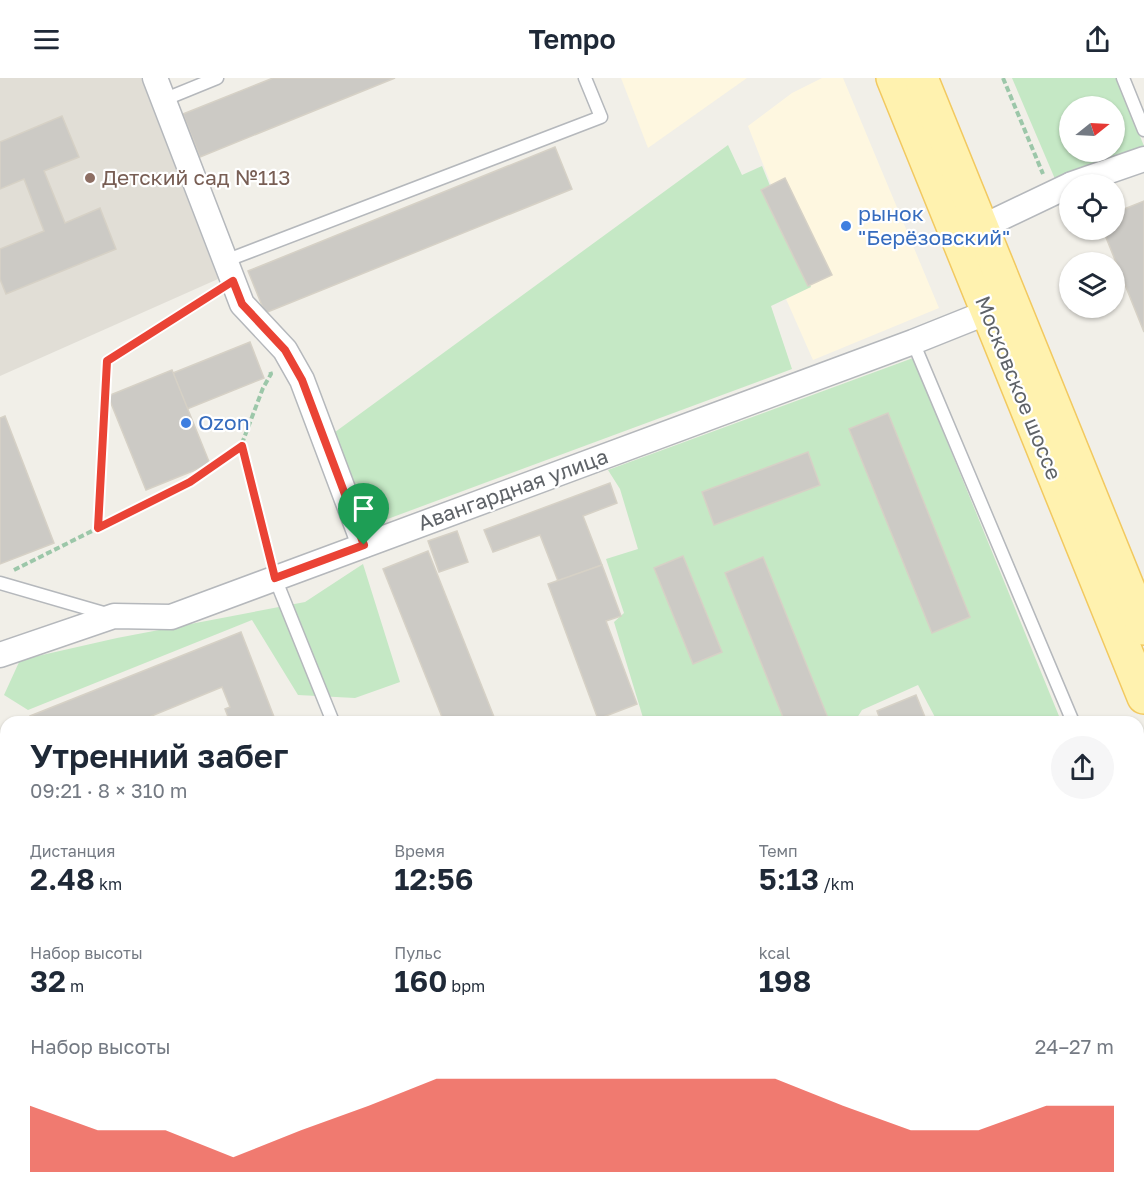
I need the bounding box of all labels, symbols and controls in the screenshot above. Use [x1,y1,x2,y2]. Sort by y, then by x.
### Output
icon: menu [30,23,63,56]
text: Tempo [528,23,616,55]
icon: share [1081,23,1114,56]
north arrow [1059,96,1125,162]
map controls [1059,96,1125,318]
place label: Детский сад №113 [102,164,290,190]
marker: Детский сад №113 [83,171,97,185]
button: locate [1059,174,1125,240]
place label: рынок "Берёзовский" [858,200,1010,250]
marker: рынок "Берёзовский" [839,219,853,233]
button: layers [1059,252,1125,318]
street label: Московское шоссе [970,292,1068,483]
place label: Ozon [198,409,250,435]
marker: Ozon [179,416,193,430]
street label: Авангардная улица [414,443,611,536]
pin [338,483,389,545]
icon: arrive [347,492,380,525]
text: Утренний забег [30,736,288,775]
button: share [1051,736,1114,799]
text: 09:21 · 8 × 310 m [30,778,188,802]
text: Дистанция [30,841,115,861]
text: Время [394,841,445,861]
text: Темп [759,841,798,861]
text: 2.48 [30,861,95,897]
text: 12:56 [394,861,473,897]
text: 5:13 [759,861,819,897]
text: km [95,874,122,894]
text: /km [819,874,854,894]
text: Набор высоты [30,943,143,963]
text: Пульс [394,943,442,963]
text: kcal [759,943,790,963]
text: 32 [30,963,66,999]
text: 160 [394,963,447,999]
text: 198 [759,963,811,999]
text: m [66,976,84,996]
text: bpm [447,976,485,996]
text: Набор высоты [30,1034,171,1058]
text: 24–27 m [1035,1034,1114,1058]

